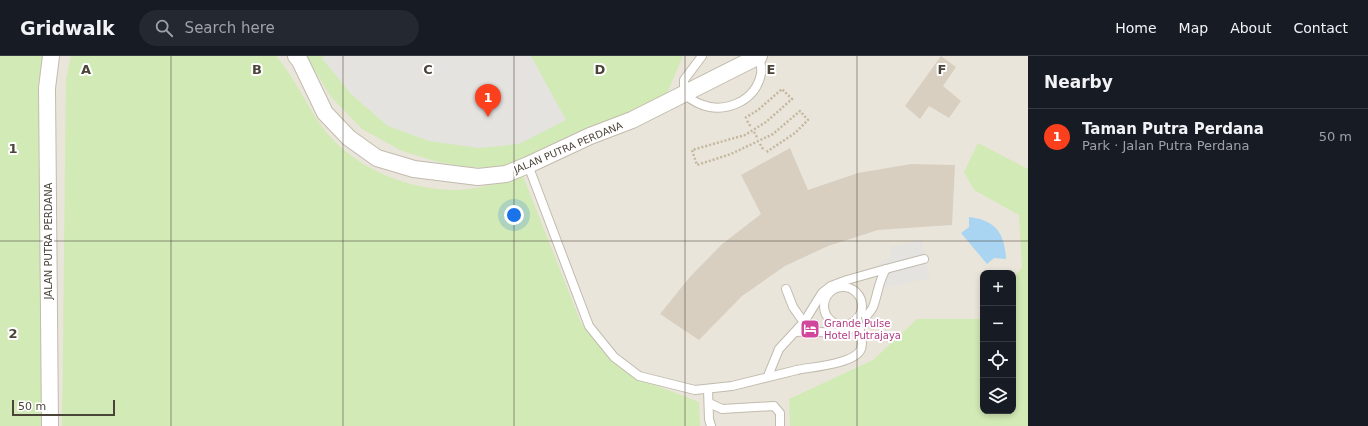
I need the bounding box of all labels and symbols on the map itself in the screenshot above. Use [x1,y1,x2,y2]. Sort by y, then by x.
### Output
text: A [81,62,91,77]
text: B [252,62,262,77]
text: C [423,62,433,77]
text: D [595,62,606,77]
text: E [767,62,775,77]
text: F [938,62,946,77]
pin: 1 [475,84,501,117]
street label: JALAN PUTRA PERDANA [511,119,624,176]
text: 1 [8,141,18,156]
street label: JALAN PUTRA PERDANA [43,182,54,300]
your location [504,205,524,225]
hotel icon: Grande Pulse Hotel Putrajaya [799,318,821,340]
place label: Grande Pulse Hotel Putrajaya [824,318,901,341]
text: 2 [8,326,18,341]
scale bar [12,398,115,417]

